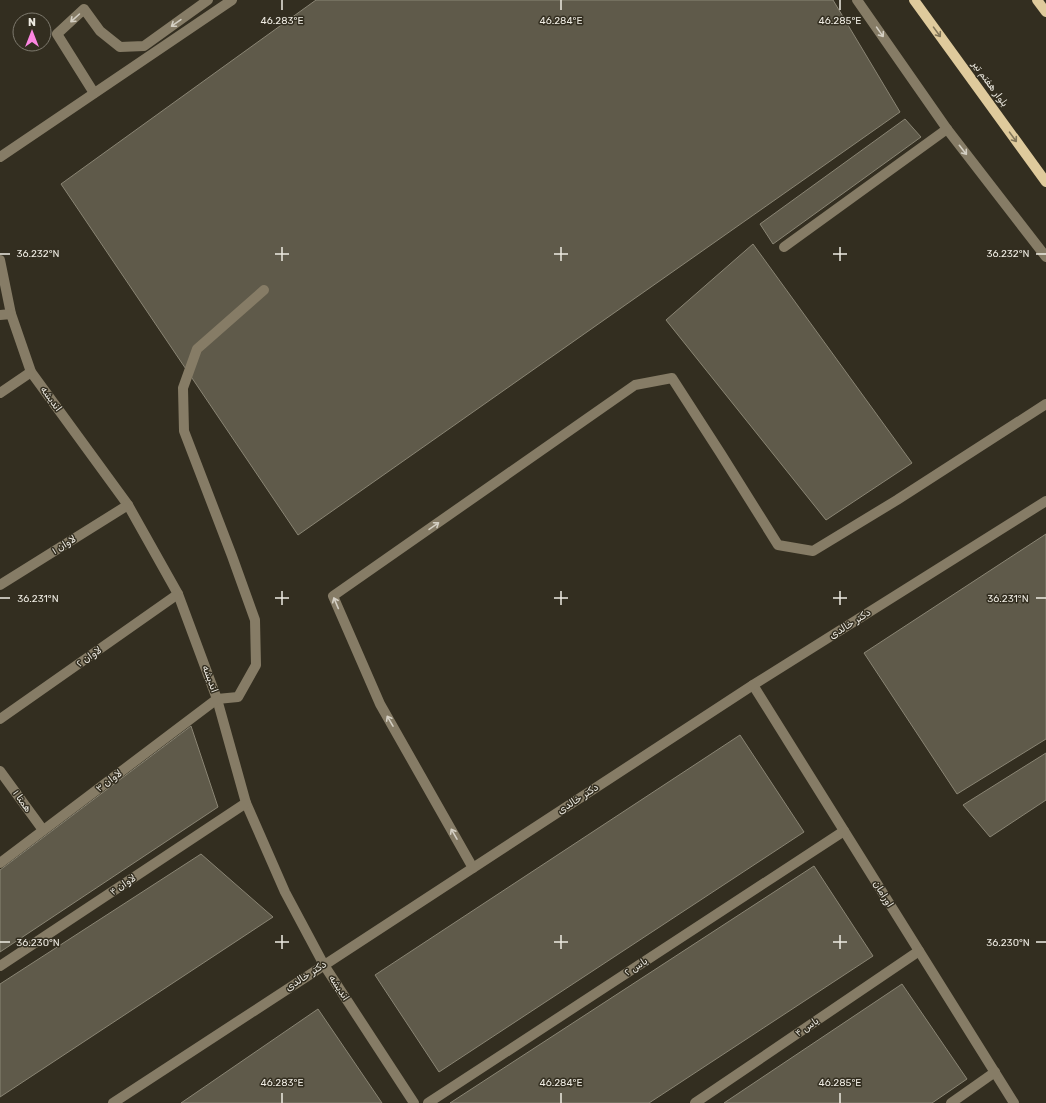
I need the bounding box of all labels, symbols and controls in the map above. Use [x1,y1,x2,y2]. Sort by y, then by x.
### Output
north arrow [12,12,52,52]
one-way arrow [69,13,80,22]
text: 46.283°E [261,15,303,27]
text: 46.284°E [539,15,583,27]
text: 46.285°E [819,15,861,27]
text: N [28,16,36,29]
one-way arrow [171,19,182,27]
one-way arrow [876,26,884,37]
one-way arrow [933,26,941,37]
street label: بلوار هفتم تیر [969,58,1011,109]
one-way arrow [1009,131,1017,142]
one-way arrow [959,144,967,155]
text: 36.232°N [16,248,60,260]
text: 36.232°N [986,248,1030,260]
street label: اندیشه [38,384,64,414]
one-way arrow [428,522,439,530]
street label: لاوان ۱ [50,533,78,557]
text: 36.231°N [17,593,59,605]
text: 36.231°N [987,593,1029,605]
one-way arrow [332,597,339,609]
street label: دکتر خالدی [827,606,873,641]
street label: لاوان ۲ [74,644,104,670]
street label: اندیشه [200,664,220,694]
one-way arrow [385,715,393,727]
street label: لاوان ۳ [94,767,124,795]
street label: دکتر خالدی [555,781,601,817]
street label: همتا ۱ [10,788,34,815]
one-way arrow [449,828,457,840]
street label: لاوان ۴ [108,872,138,898]
street label: اورامان [870,878,896,910]
text: 36.230°N [16,937,60,949]
text: 36.230°N [986,937,1030,949]
street label: یاس ۲ [622,955,650,979]
street label: دکتر خالدی [283,958,329,994]
street label: اندیشه [326,973,352,1003]
street label: یاس ۴ [793,1015,821,1039]
text: 46.283°E [261,1077,303,1089]
text: 46.284°E [539,1077,583,1089]
text: 46.285°E [819,1077,861,1089]

